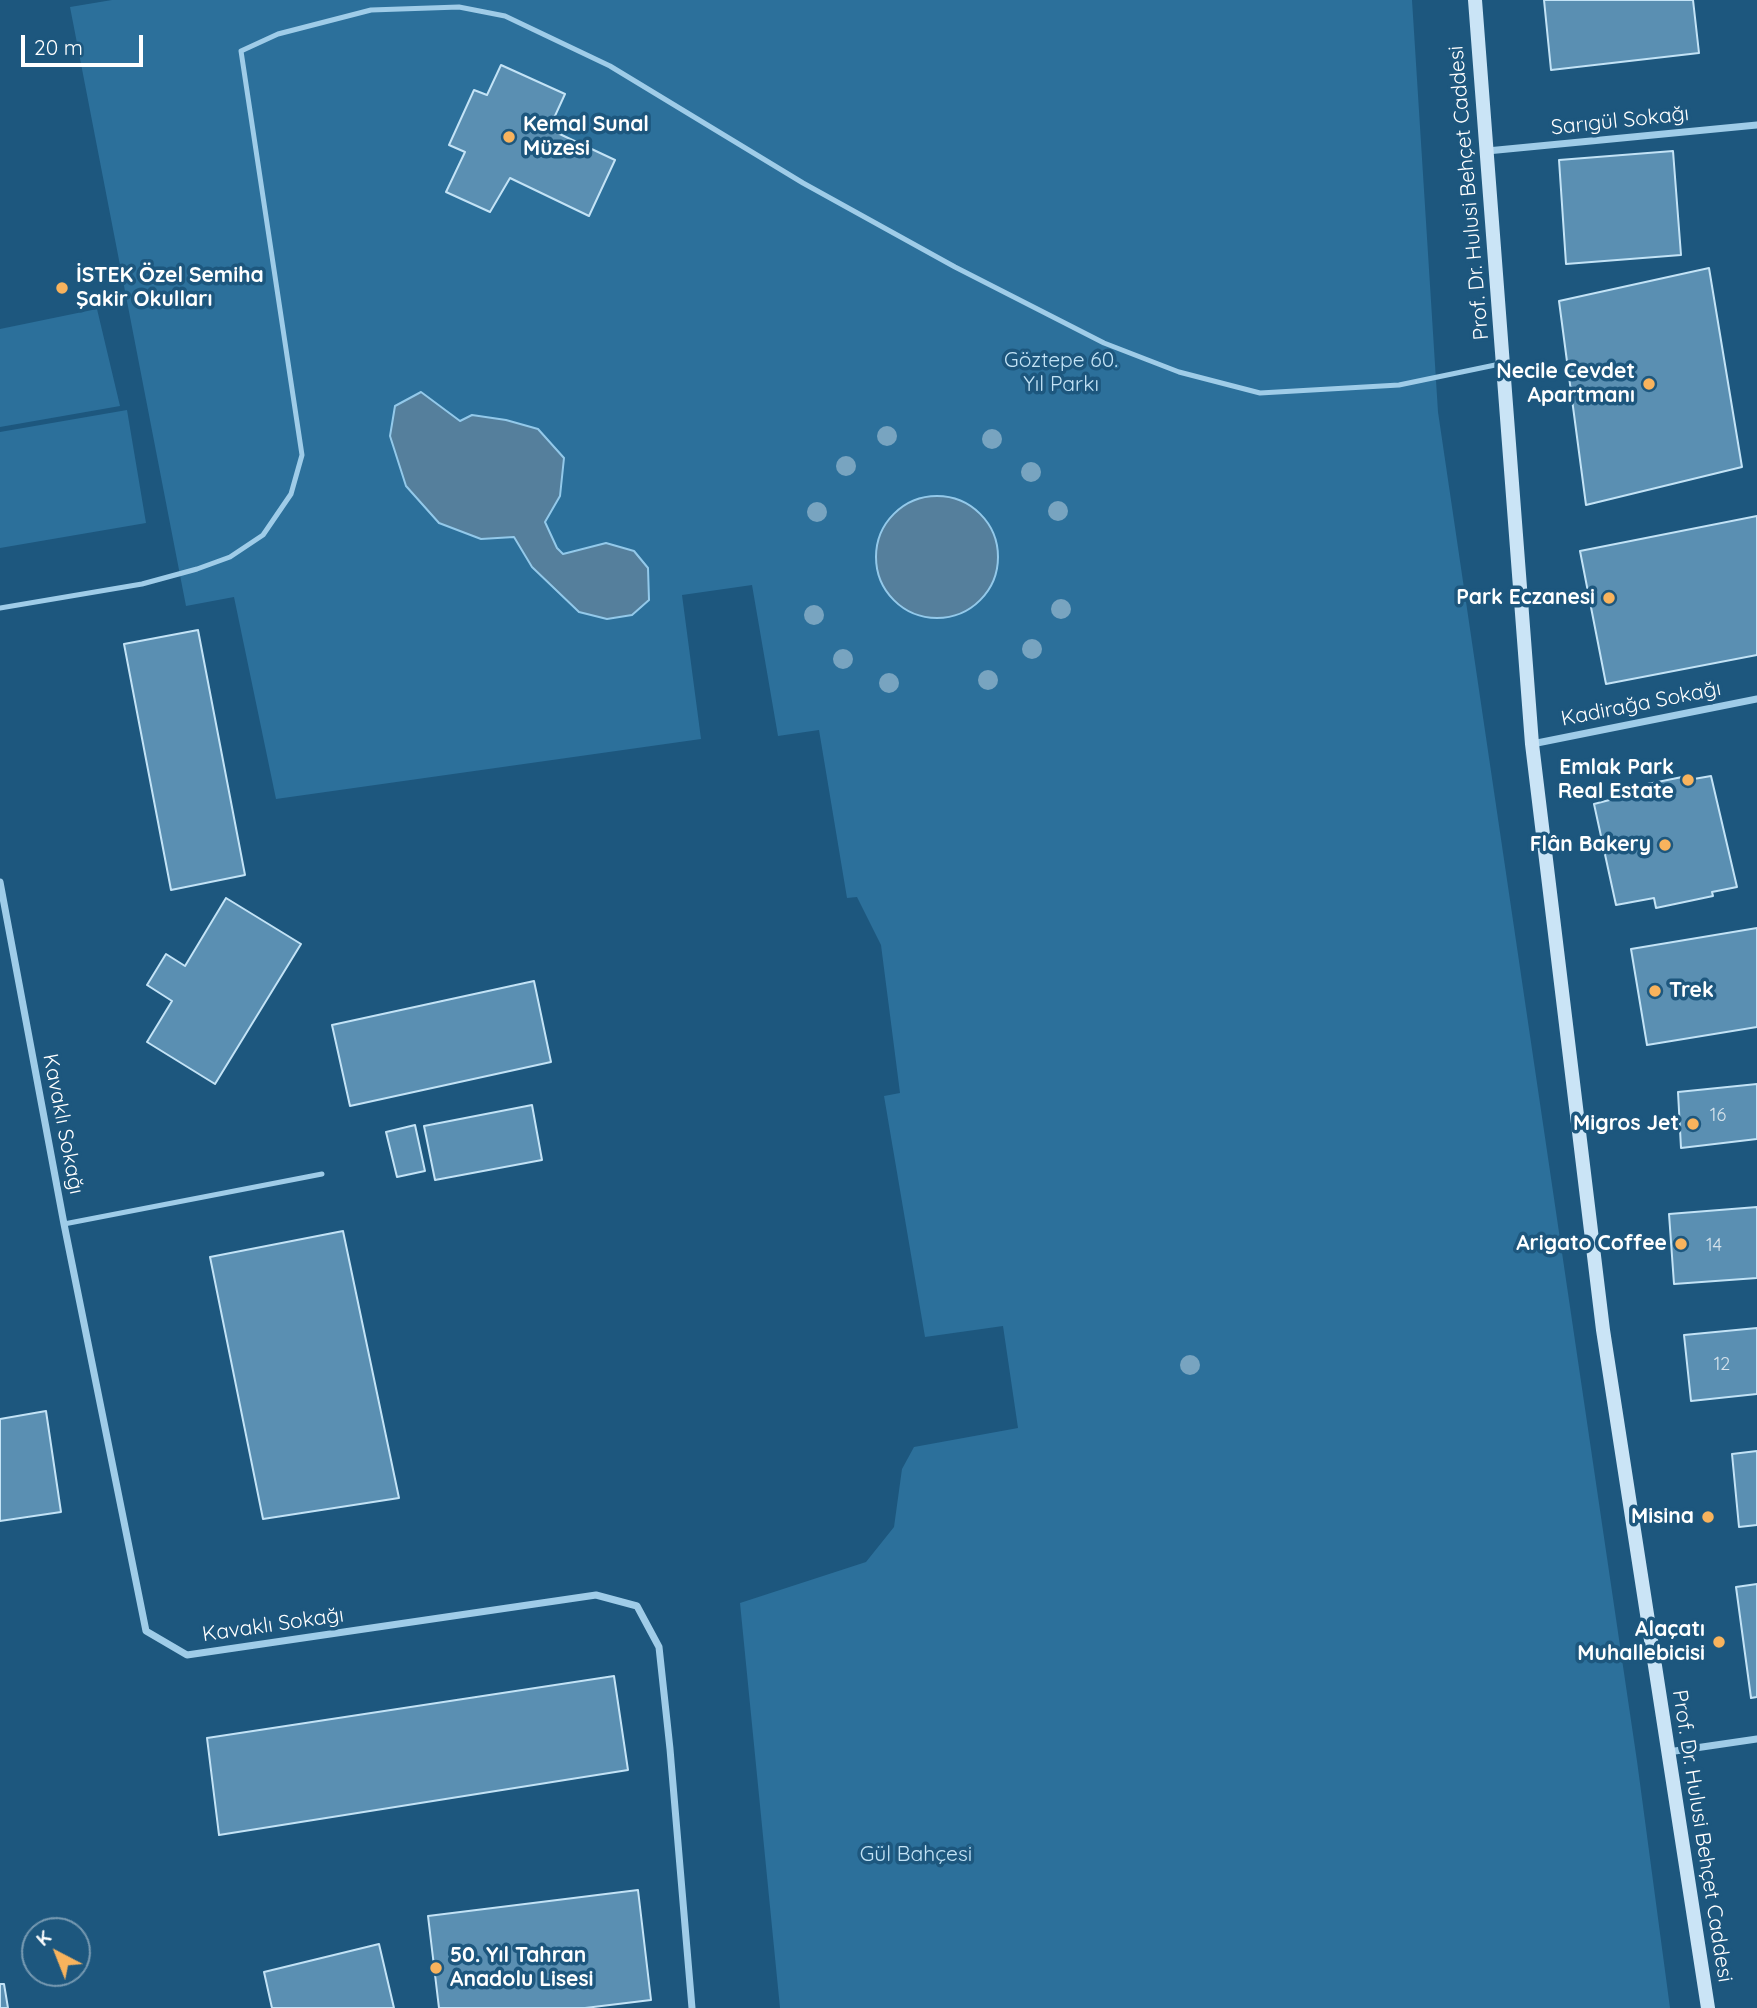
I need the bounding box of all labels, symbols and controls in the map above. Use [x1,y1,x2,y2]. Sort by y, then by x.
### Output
scale bar [24,21,147,65]
text: 20 m [34,34,83,60]
street label: Prof. Dr. Hulusi Behçet Caddesi [1444,45,1494,341]
street label: Sarıgül Sokağı [1550,101,1690,141]
place label: Kemal Sunal Müzesi [523,112,649,162]
marker: Kemal Sunal Müzesi [501,129,517,145]
place label: İSTEK Özel Semiha Şakir Okulları [76,263,264,313]
marker: İSTEK Özel Semiha Şakir Okulları [54,280,70,296]
park label: Göztepe 60. Yıl Parkı [1004,348,1118,398]
place label: Necile Cevdet Apartmanı [1496,359,1635,409]
marker: Necile Cevdet Apartmanı [1641,376,1657,392]
place label: Park Eczanesi [1456,585,1595,611]
marker: Park Eczanesi [1601,590,1617,606]
street label: Kadirağa Sokağı [1559,676,1723,732]
place label: Emlak Park Real Estate [1558,755,1674,805]
marker: Emlak Park Real Estate [1680,772,1696,788]
place label: Flân Bakery [1530,832,1651,858]
marker: Flân Bakery [1657,837,1673,853]
place label: Trek [1669,978,1714,1004]
marker: Trek [1647,983,1663,999]
street label: Kavaklı Sokağı [37,1052,89,1196]
house number: 16 [1710,1105,1726,1127]
place label: Migros Jet [1573,1111,1679,1137]
marker: Migros Jet [1685,1116,1701,1132]
place label: Arigato Coffee [1516,1231,1667,1257]
house number: 14 [1706,1235,1722,1257]
marker: Arigato Coffee [1673,1236,1689,1252]
house number: 12 [1714,1354,1730,1376]
place label: Misina [1631,1504,1694,1530]
marker: Misina [1700,1509,1716,1525]
street label: Kavaklı Sokağı [201,1603,345,1647]
place label: Alaçatı Muhallebicisi [1577,1617,1705,1667]
marker: Alaçatı Muhallebicisi [1711,1634,1727,1650]
street label: Prof. Dr. Hulusi Behçet Caddesi [1666,1688,1738,1984]
park label: Gül Bahçesi [860,1842,972,1868]
north arrow [21,1917,91,1987]
text: K [31,1925,56,1951]
place label: 50. Yıl Tahran Anadolu Lisesi [450,1943,594,1993]
marker: 50. Yıl Tahran Anadolu Lisesi [428,1960,444,1976]

